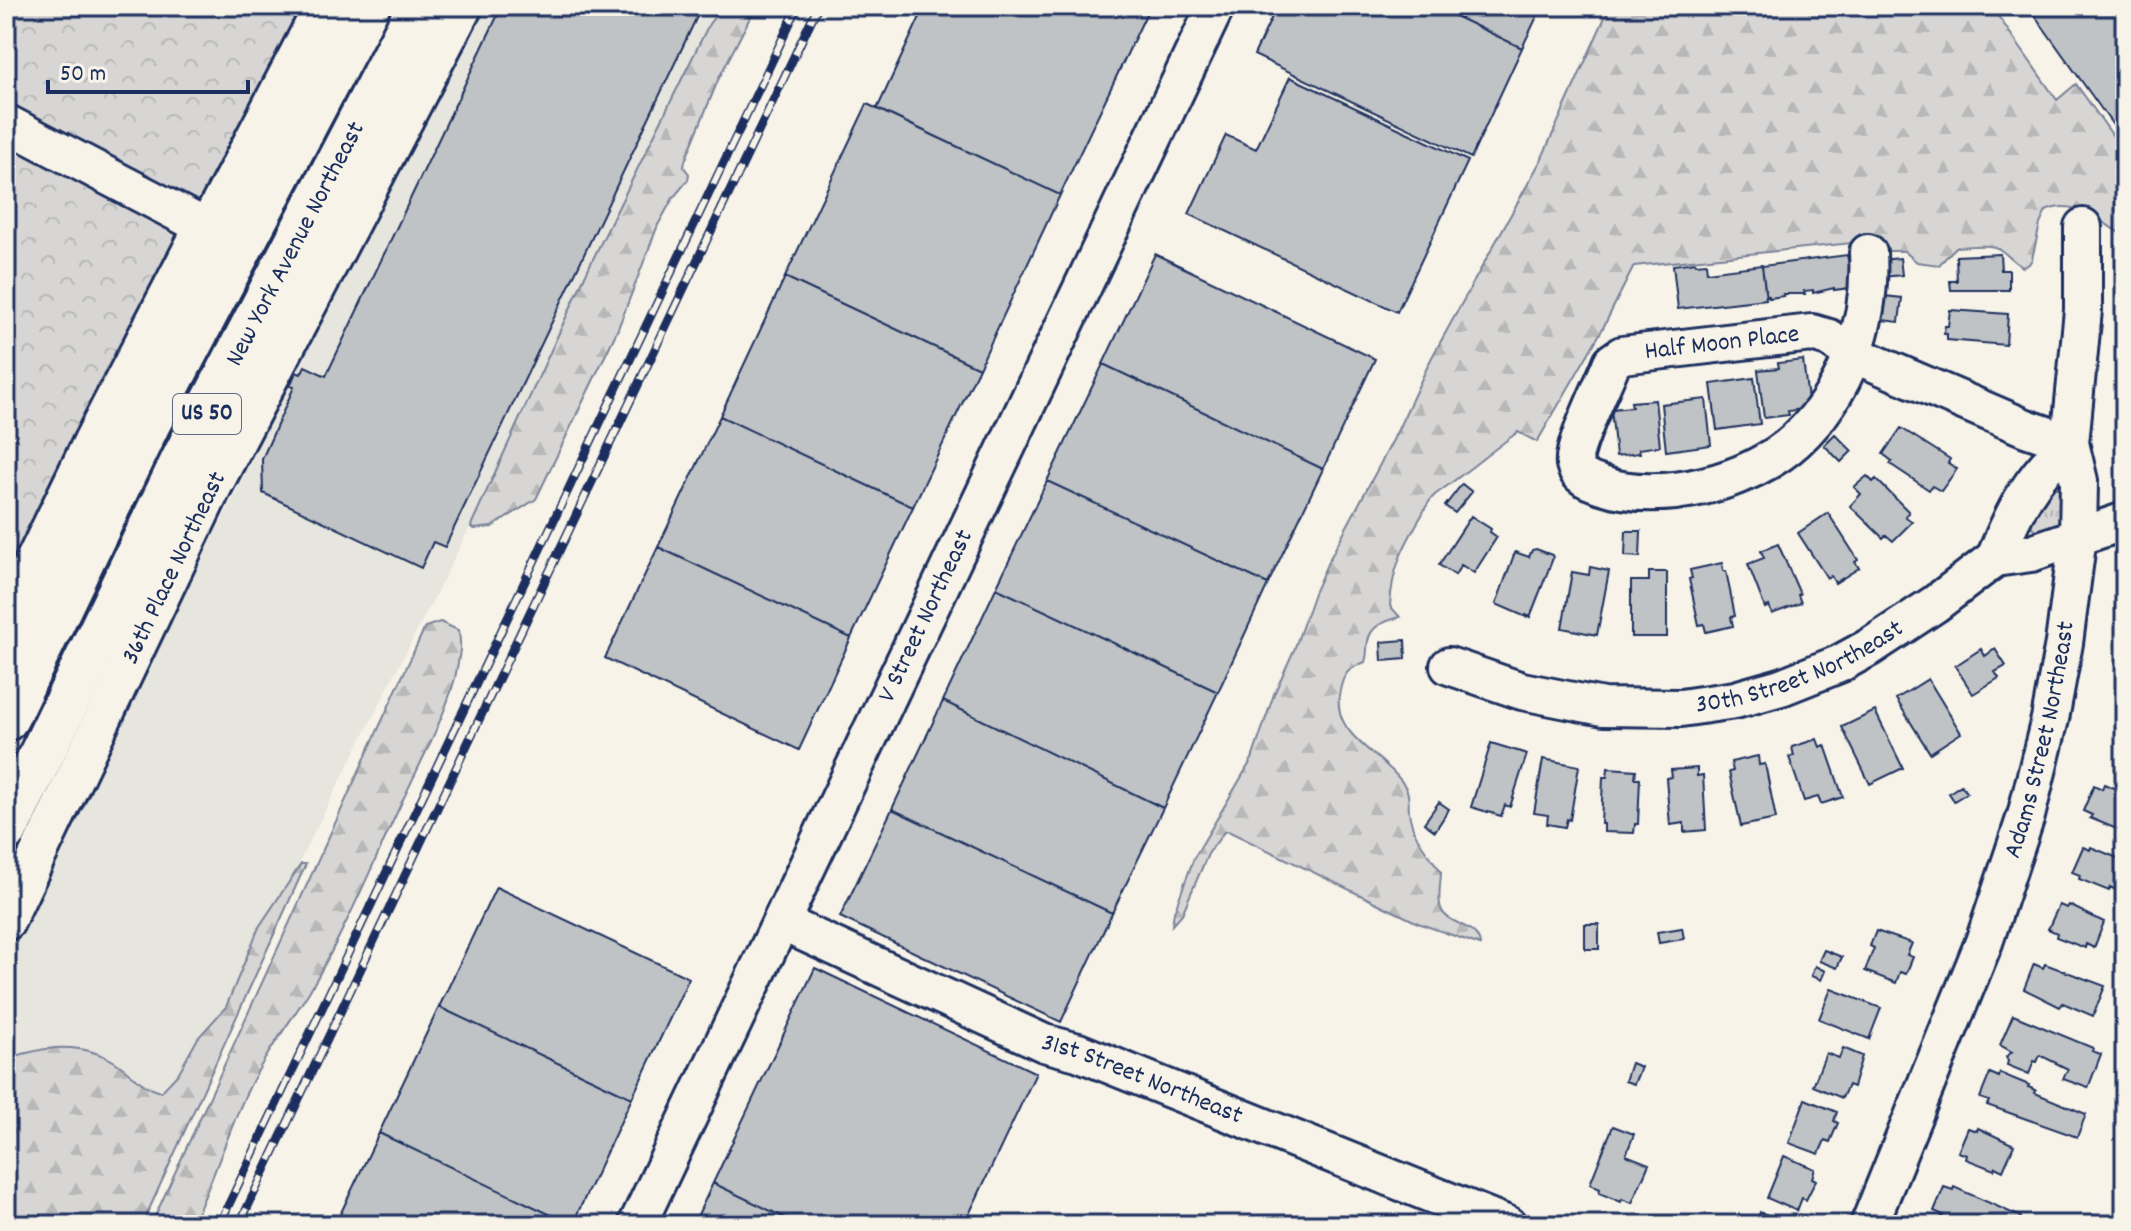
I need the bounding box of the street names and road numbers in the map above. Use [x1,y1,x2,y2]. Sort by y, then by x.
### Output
street label: New York Avenue Northeast [217,115,375,373]
street label: Half Moon Place [1643,316,1801,371]
road number: US 50 [173,394,241,434]
street label: 36th Place Northeast [113,465,237,671]
street label: V Street Northeast [869,523,983,709]
street label: 30th Street Northeast [1693,611,1912,724]
street label: Adams Street Northeast [1995,619,2085,863]
street label: 31st Street Northeast [1037,1025,1248,1135]

